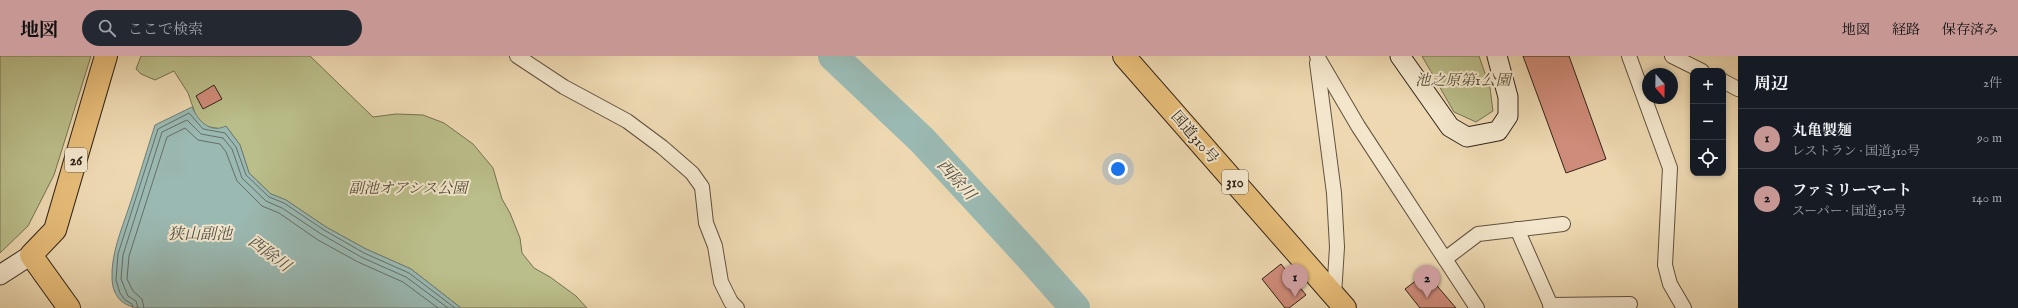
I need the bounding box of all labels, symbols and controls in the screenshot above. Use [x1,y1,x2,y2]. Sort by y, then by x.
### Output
search box [82,10,362,46]
icon: search [96,17,118,39]
text: 地図 [20,19,58,43]
text: ここで検索 [128,20,203,39]
text: 地図 [1842,21,1870,39]
text: 経路 [1892,21,1920,39]
text: 保存済み [1942,21,1998,39]
north arrow [1642,68,1678,104]
map controls [1690,68,1726,176]
button: + [1690,68,1726,104]
park label: 池之原第1公園 [1415,71,1514,90]
text: 周辺 [1754,74,1788,95]
text: 2件 [1983,75,2002,92]
button: − [1690,104,1726,140]
street label: 国道310号 [1167,107,1223,168]
text: 丸亀製麺 [1792,121,1852,140]
text: 1 [1765,130,1769,147]
text: 90 m [1977,130,2002,147]
button: locate [1690,140,1726,176]
text: レストラン · 国道310号 [1792,143,1920,160]
road number: 26 [65,148,87,172]
water label: 西除川 [932,156,980,206]
your location [1108,159,1128,179]
road number: 310 [1222,170,1248,194]
park label: 副池オアシス公園 [349,179,470,198]
text: ファミリーマート [1792,181,1912,200]
text: 2 [1764,190,1770,207]
text: 140 m [1972,190,2002,207]
text: スーパー · 国道310号 [1792,203,1906,220]
water label: 狭山副池 [168,225,234,245]
water label: 西除川 [244,232,296,278]
pin: 1 [1282,264,1308,297]
pin: 2 [1414,265,1440,298]

